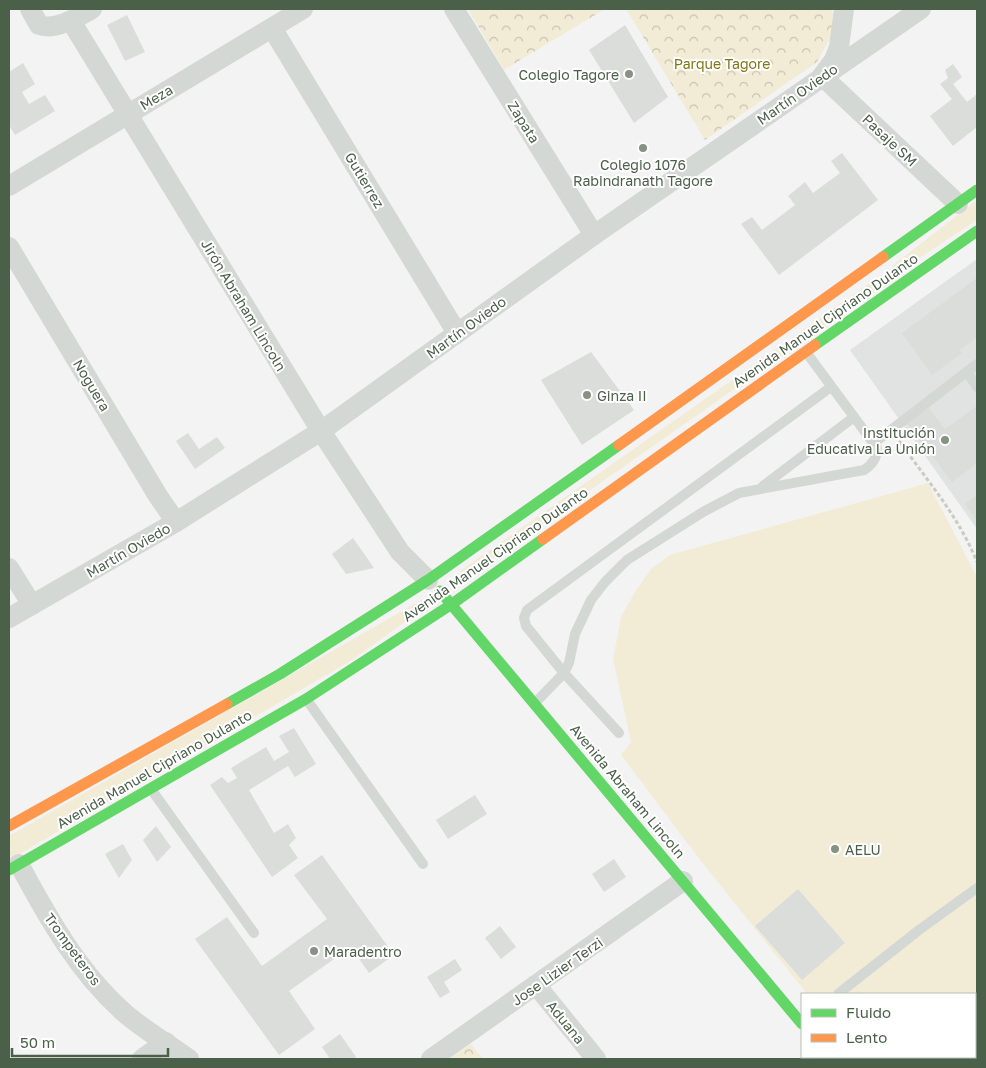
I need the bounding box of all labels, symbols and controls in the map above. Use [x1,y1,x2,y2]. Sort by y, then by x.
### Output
park label: Parque Tagore [674,55,770,72]
street label: Martín Oviedo [754,60,840,128]
place label: Colegio Tagore [519,66,619,83]
marker: Colegio Tagore [623,68,635,80]
street label: Meza [137,81,175,113]
street label: Zapata [505,98,543,146]
street label: Pasaje SM [859,110,921,170]
marker: Colegio 1076 Rabindranath Tagore [637,142,649,154]
street label: Gutierrez [342,149,388,211]
place label: Colegio 1076 Rabindranath Tagore [573,156,713,189]
street label: Jirón Abraham Lincoln [198,236,290,374]
street label: Avenida Manuel Cipriano Dulanto [729,249,921,391]
street label: Martín Oviedo [423,292,509,362]
street label: Noguera [70,356,114,414]
place label: Ginza II [597,387,647,404]
marker: Ginza II [581,389,593,401]
place label: Institución Educativa La Unión [807,424,935,457]
marker: Institución Educativa La Unión [939,434,951,446]
street label: Avenida Manuel Cipriano Dulanto [399,483,591,625]
street label: Martín Oviedo [83,519,173,581]
street label: Avenida Manuel Cipriano Dulanto [53,706,255,832]
street label: Avenida Abraham Lincoln [567,721,689,861]
place label: AELU [845,841,881,858]
marker: AELU [829,843,841,855]
street label: Trompeteros [41,910,105,988]
street label: Jose Lizier Terzi [508,933,606,1009]
place label: Maradentro [324,943,402,960]
marker: Maradentro [308,945,320,957]
legend [801,993,976,1058]
street label: Aduana [543,997,589,1047]
text: Fluido [846,1003,891,1021]
scale bar [12,1026,169,1058]
text: Lento [846,1028,887,1046]
text: 50 m [20,1033,55,1051]

